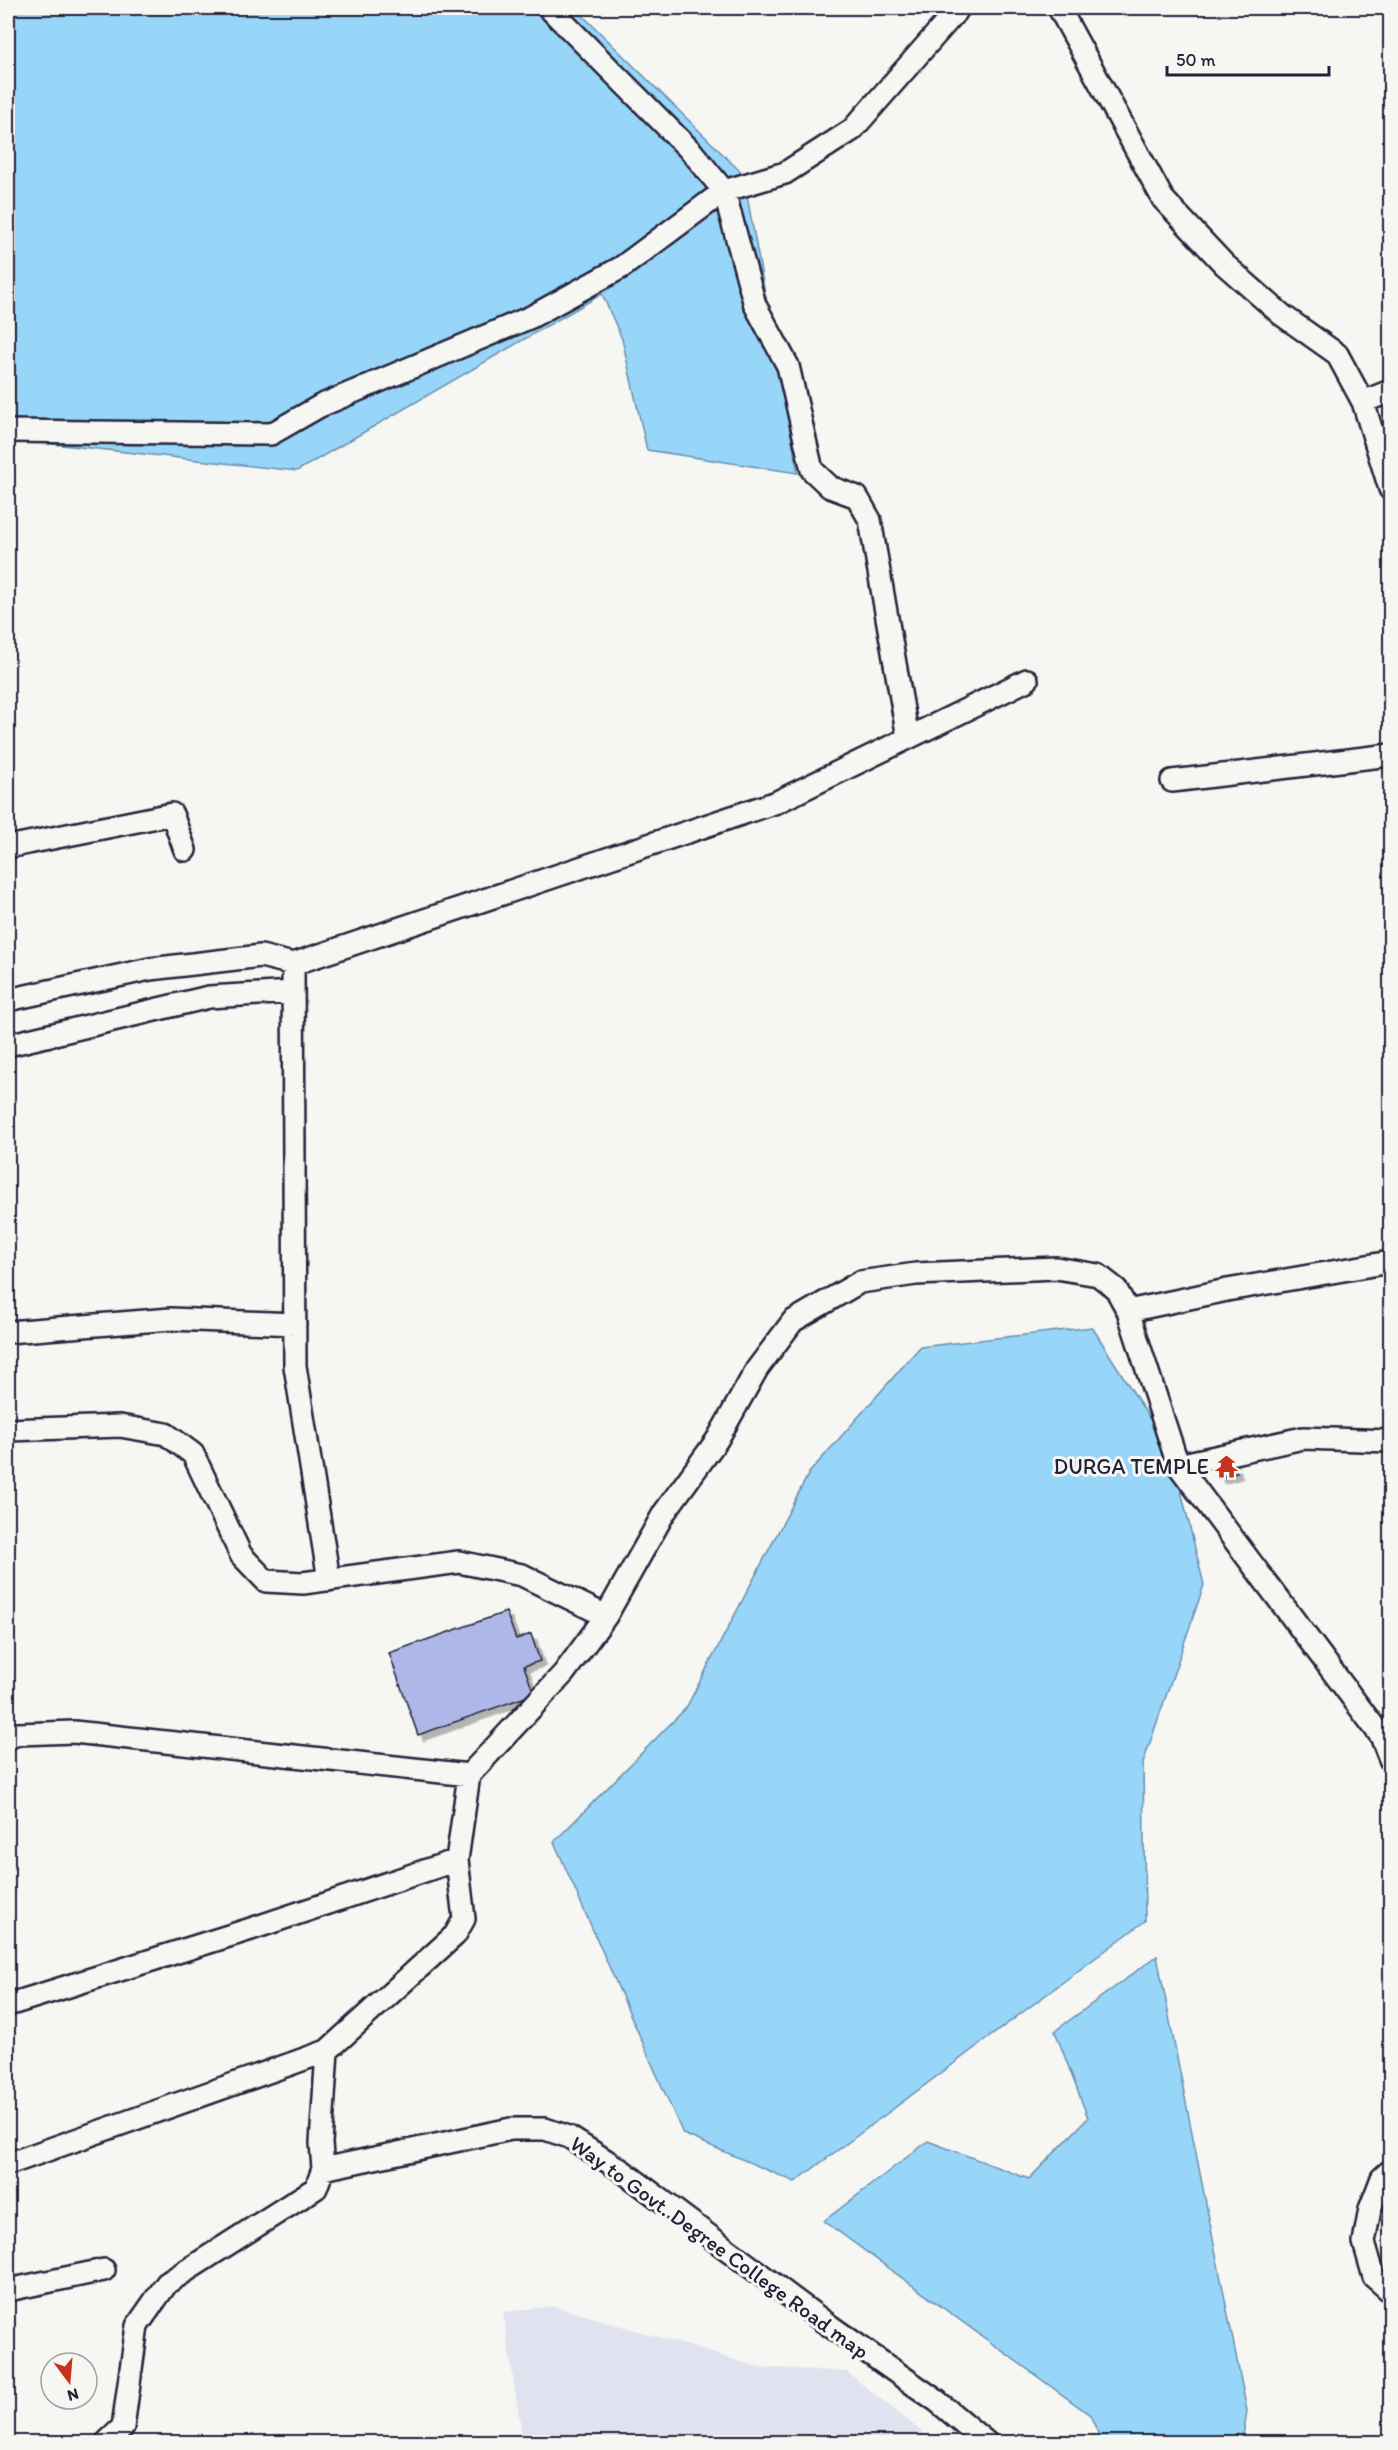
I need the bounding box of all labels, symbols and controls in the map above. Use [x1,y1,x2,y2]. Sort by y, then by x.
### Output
scale bar [1167,39,1329,77]
text: 50 m [1176,49,1216,71]
place label: DURGA TEMPLE [1054,1453,1209,1480]
temple icon: DURGA TEMPLE [1214,1453,1240,1479]
street label: Way to Govt. Degree College Road map [565,2130,874,2365]
north arrow [39,2351,99,2411]
text: N [65,2384,81,2406]

